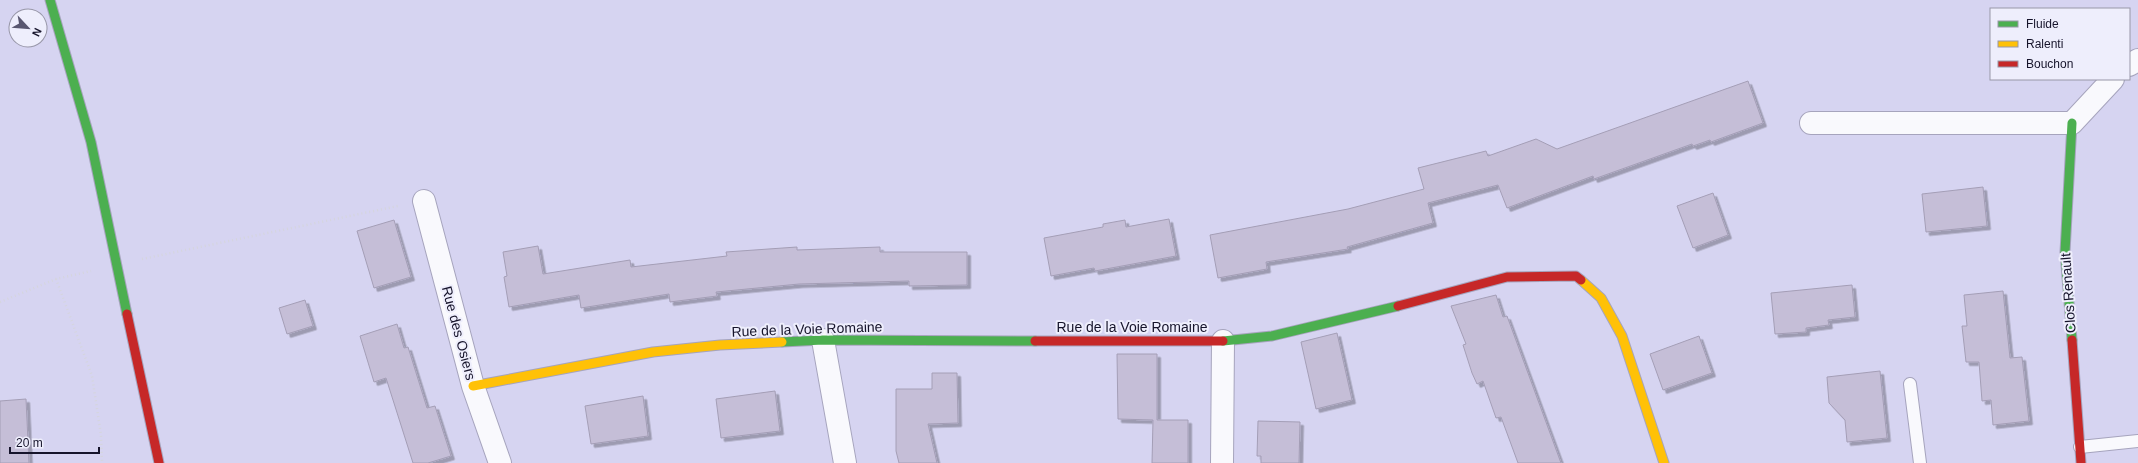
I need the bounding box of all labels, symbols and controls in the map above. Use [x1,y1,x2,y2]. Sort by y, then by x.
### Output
north arrow [8,8,48,48]
legend [1990,8,2130,80]
text: Fluide [2026,17,2059,31]
text: N [30,26,44,39]
text: Ralenti [2026,37,2063,51]
text: Bouchon [2026,57,2073,71]
street label: Clos Renault [2057,252,2079,334]
street label: Rue des Osiers [439,284,479,382]
street label: Rue de la Voie Romaine [731,318,883,340]
street label: Rue de la Voie Romaine [1057,319,1208,335]
scale bar [10,429,99,455]
text: 20 m [16,436,43,450]

